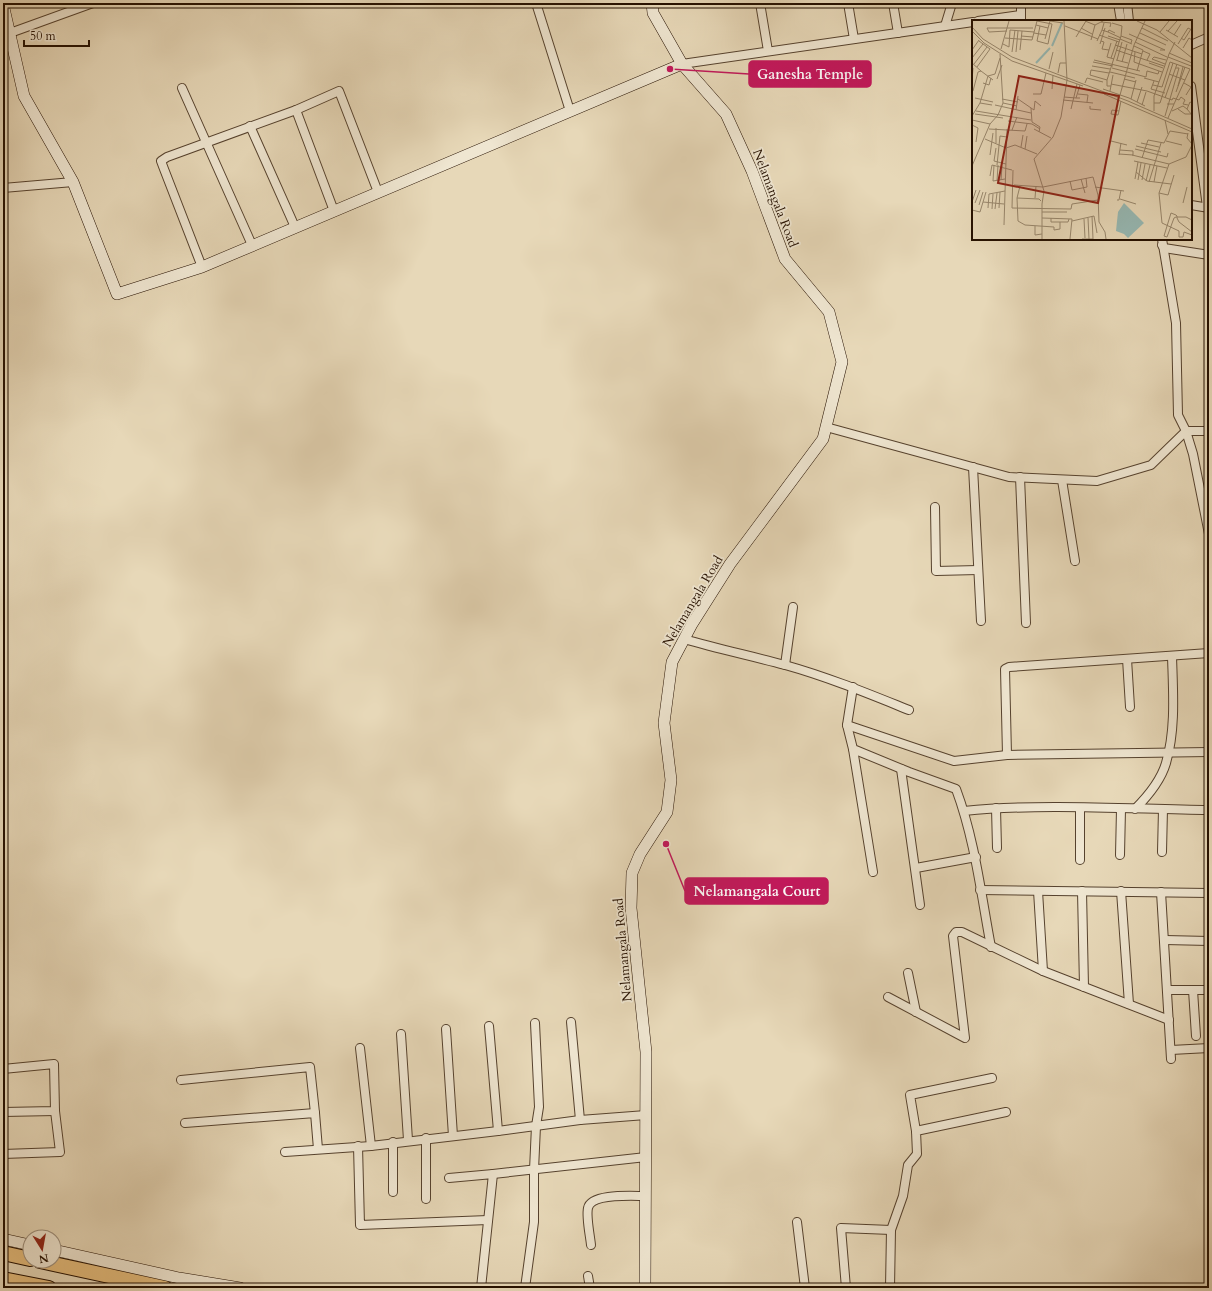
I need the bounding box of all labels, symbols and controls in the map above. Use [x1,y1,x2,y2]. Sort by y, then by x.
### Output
inset map [972,20,1192,240]
scale bar [24,22,89,48]
text: 50 m [30,28,57,44]
callout: Ganesha Temple [749,61,871,87]
text: Ganesha Temple [757,65,863,84]
street label: Nelamangala Road [748,147,802,250]
street label: Nelamangala Road [658,552,727,651]
callout: Nelamangala Court [685,878,828,904]
text: Nelamangala Court [694,882,820,901]
street label: Nelamangala Road [609,897,636,1002]
north arrow [22,1229,62,1269]
text: N [37,1250,50,1267]

